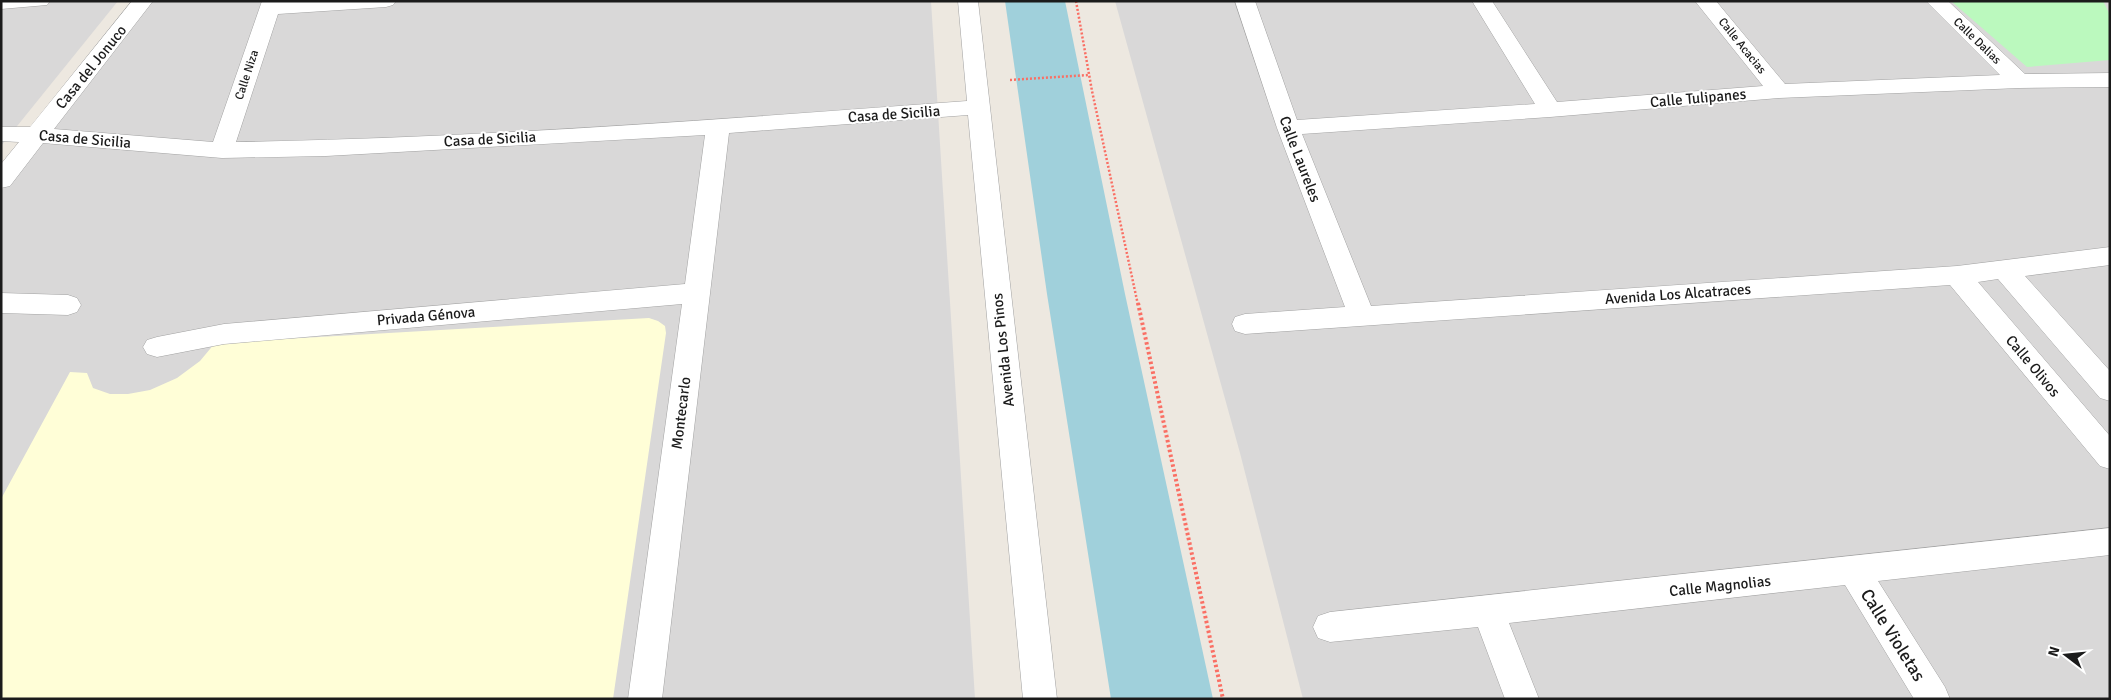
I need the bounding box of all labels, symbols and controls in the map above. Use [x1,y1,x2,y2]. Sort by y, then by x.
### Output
street label: Calle Acacias [1715,15,1769,77]
street label: Calle Dalias [1950,15,2004,67]
street label: Casa del Jonuco [52,21,130,113]
street label: Calle Niza [232,48,262,102]
street label: Calle Tulipanes [1649,85,1747,111]
street label: Casa de Sicilia [847,102,941,126]
street label: Calle Laureles [1275,114,1325,205]
street label: Casa de Sicilia [38,126,132,152]
street label: Casa de Sicilia [443,128,537,150]
street label: Avenida Los Alcatraces [1604,280,1752,308]
street label: Avenida Los Pinos [988,292,1018,408]
street label: Privada Génova [376,303,476,329]
street label: Calle Olivos [2002,331,2064,401]
street label: Montecarlo [668,375,694,450]
street label: Calle Magnolias [1668,572,1772,600]
street label: Calle Violetas [1856,585,1930,685]
north arrow [2041,630,2091,680]
text: N [2044,645,2063,659]

